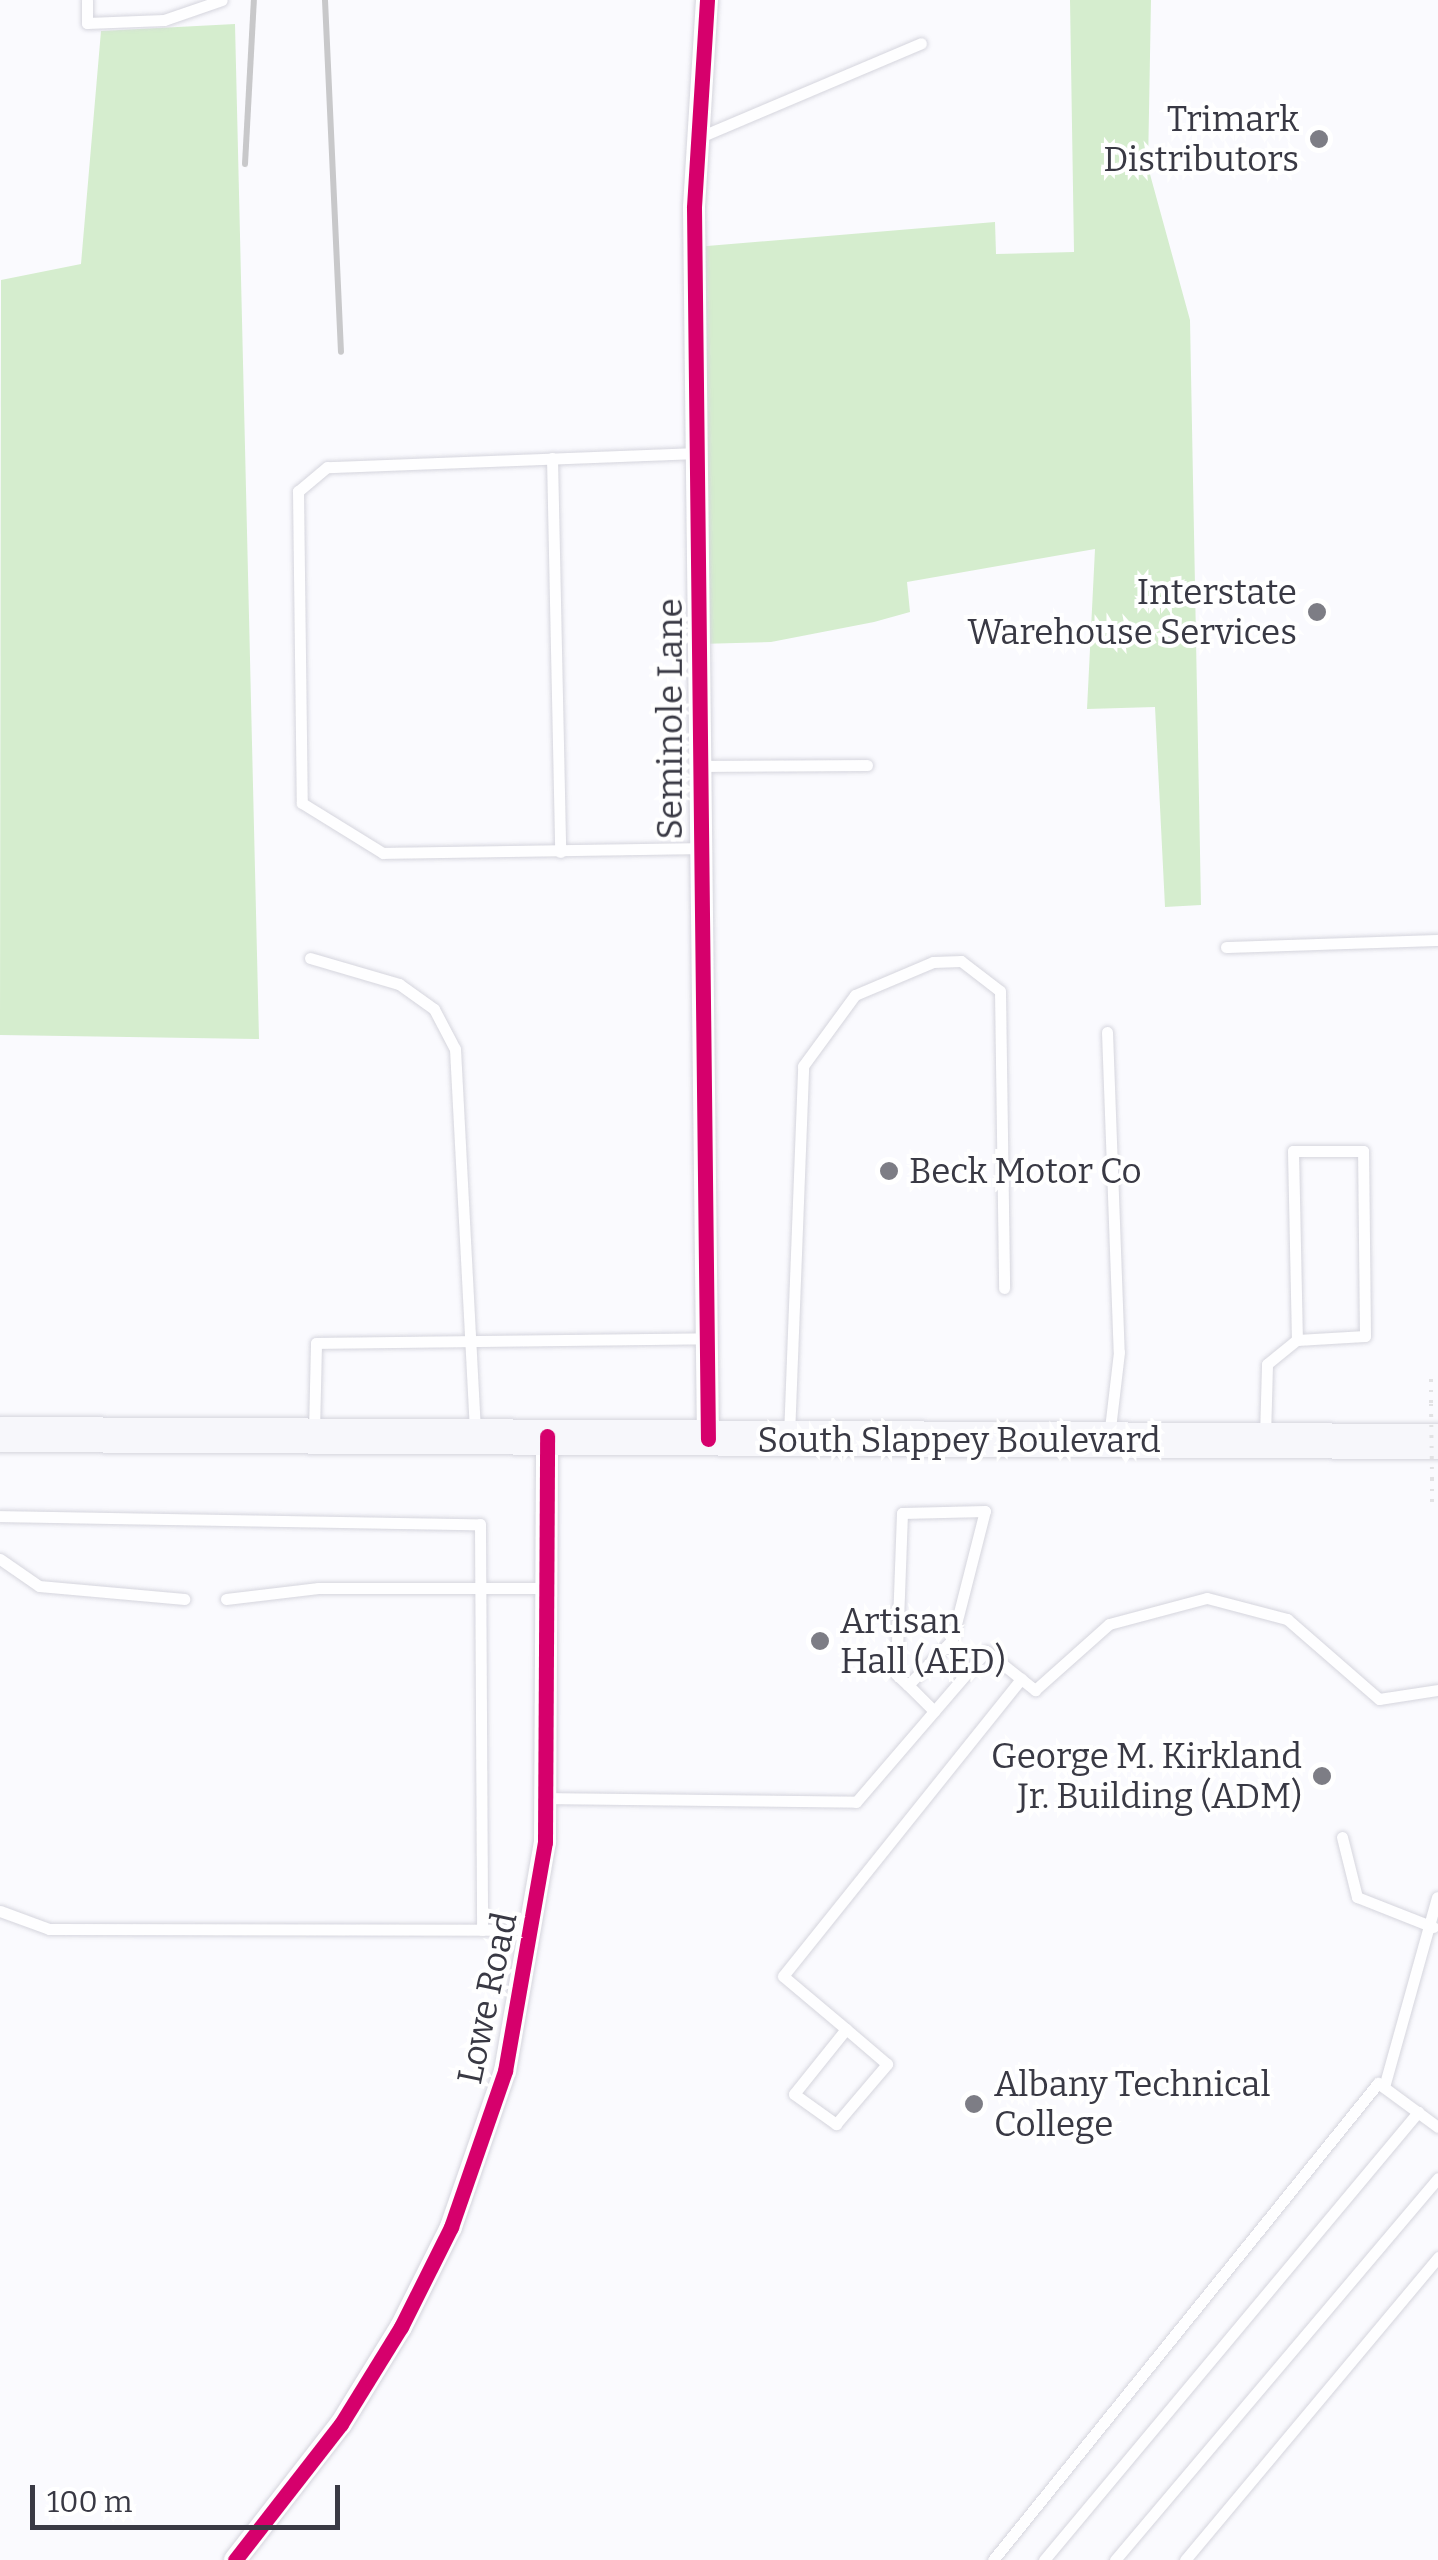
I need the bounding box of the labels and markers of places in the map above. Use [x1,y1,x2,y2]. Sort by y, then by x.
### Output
place label: Trimark Distributors [1103,98,1299,180]
marker: Trimark Distributors [1308,128,1330,150]
place label: Interstate Warehouse Services [967,571,1297,653]
marker: Interstate Warehouse Services [1306,601,1328,623]
place label: Beck Motor Co [909,1150,1142,1192]
marker: Beck Motor Co [878,1160,900,1182]
place label: Artisan Hall (AED) [840,1600,1006,1682]
marker: Artisan Hall (AED) [809,1630,831,1652]
place label: George M. Kirkland Jr. Building (ADM) [991,1735,1302,1817]
marker: George M. Kirkland Jr. Building (ADM) [1311,1765,1333,1787]
place label: Albany Technical College [994,2063,1271,2145]
marker: Albany Technical College [963,2093,985,2115]

